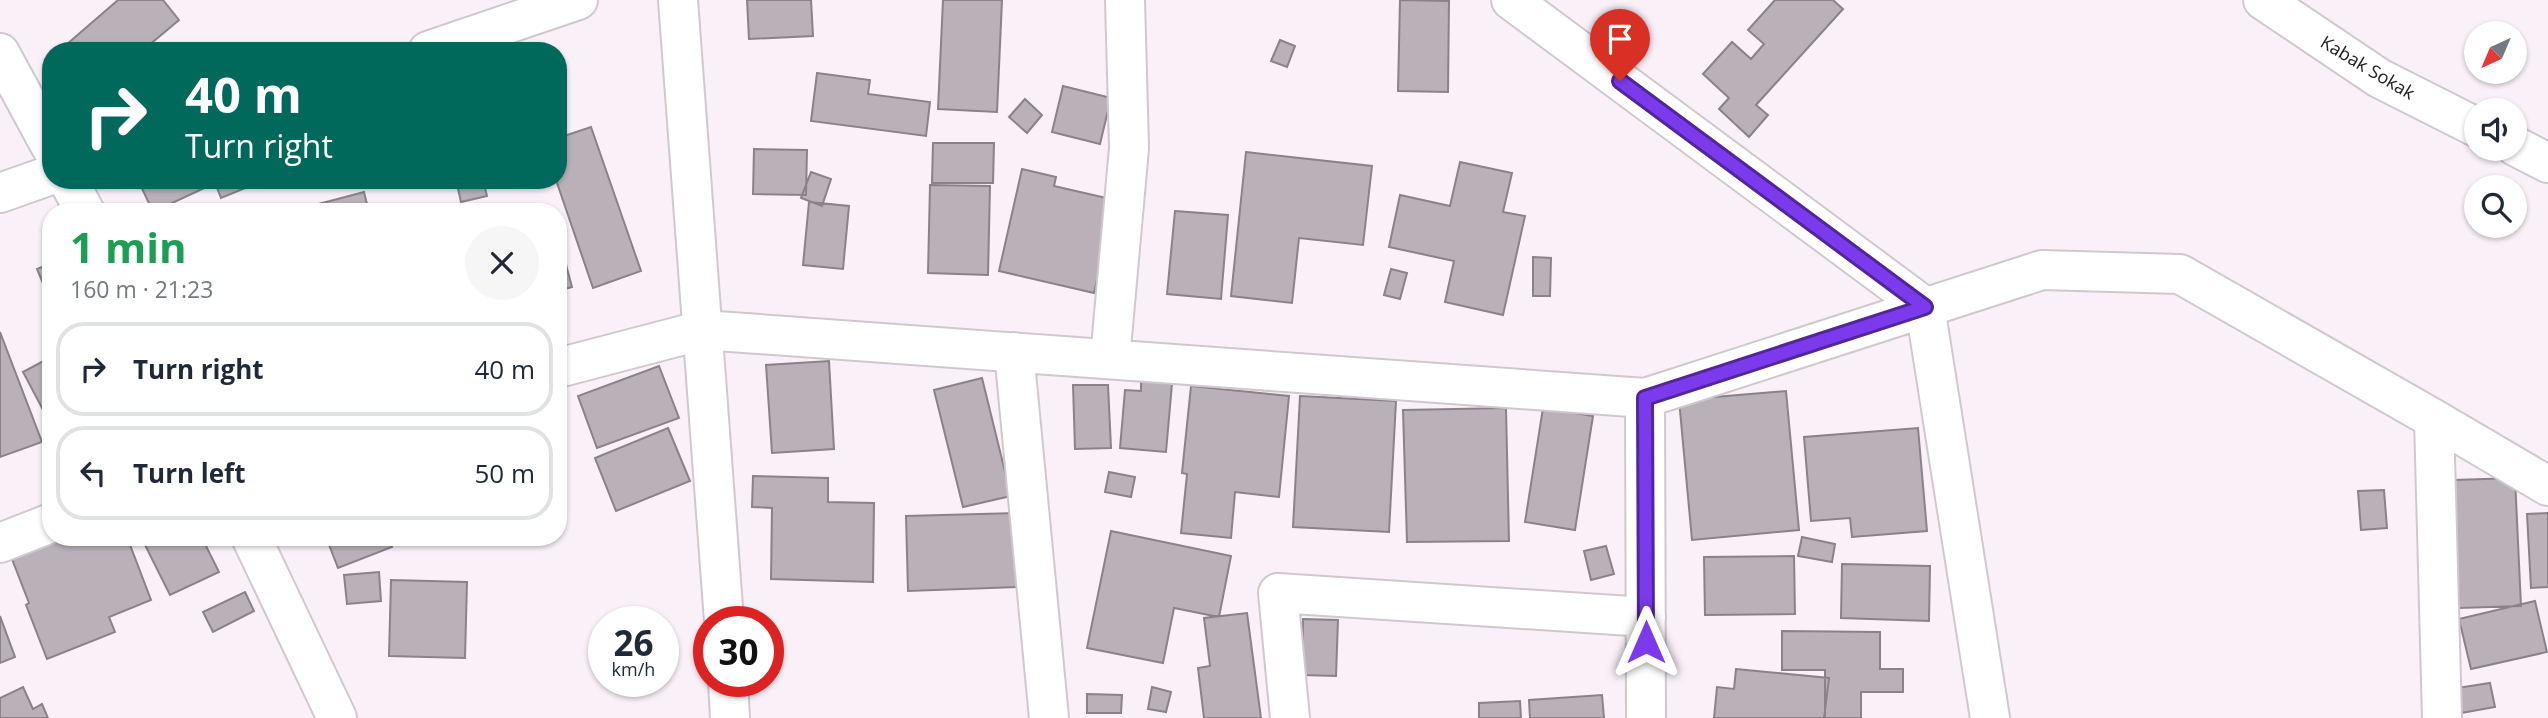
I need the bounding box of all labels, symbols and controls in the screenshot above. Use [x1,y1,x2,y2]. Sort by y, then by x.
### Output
pin [1590,9,1650,81]
icon: arrive [1601,20,1639,58]
north arrow [2464,21,2527,84]
map controls [2464,21,2527,238]
street label: Kabak Sokak [2316,29,2420,105]
text: 40 m [185,61,302,127]
icon: right [70,70,161,161]
button: sound [2464,98,2527,161]
text: Turn right [185,124,333,167]
button: search [2464,175,2527,238]
text: 1 min [70,218,187,275]
button: close [465,226,539,300]
text: 160 m · 21:23 [70,273,213,305]
icon: right [74,350,112,388]
text: Turn right [133,351,264,387]
text: 40 m [474,351,535,387]
icon: left [74,454,112,492]
text: Turn left [133,455,245,491]
text: 50 m [474,455,535,491]
position arrow [1609,605,1683,679]
speed limit sign: 30 [693,606,784,697]
text: 26 [613,619,654,666]
text: km/h [612,657,655,681]

